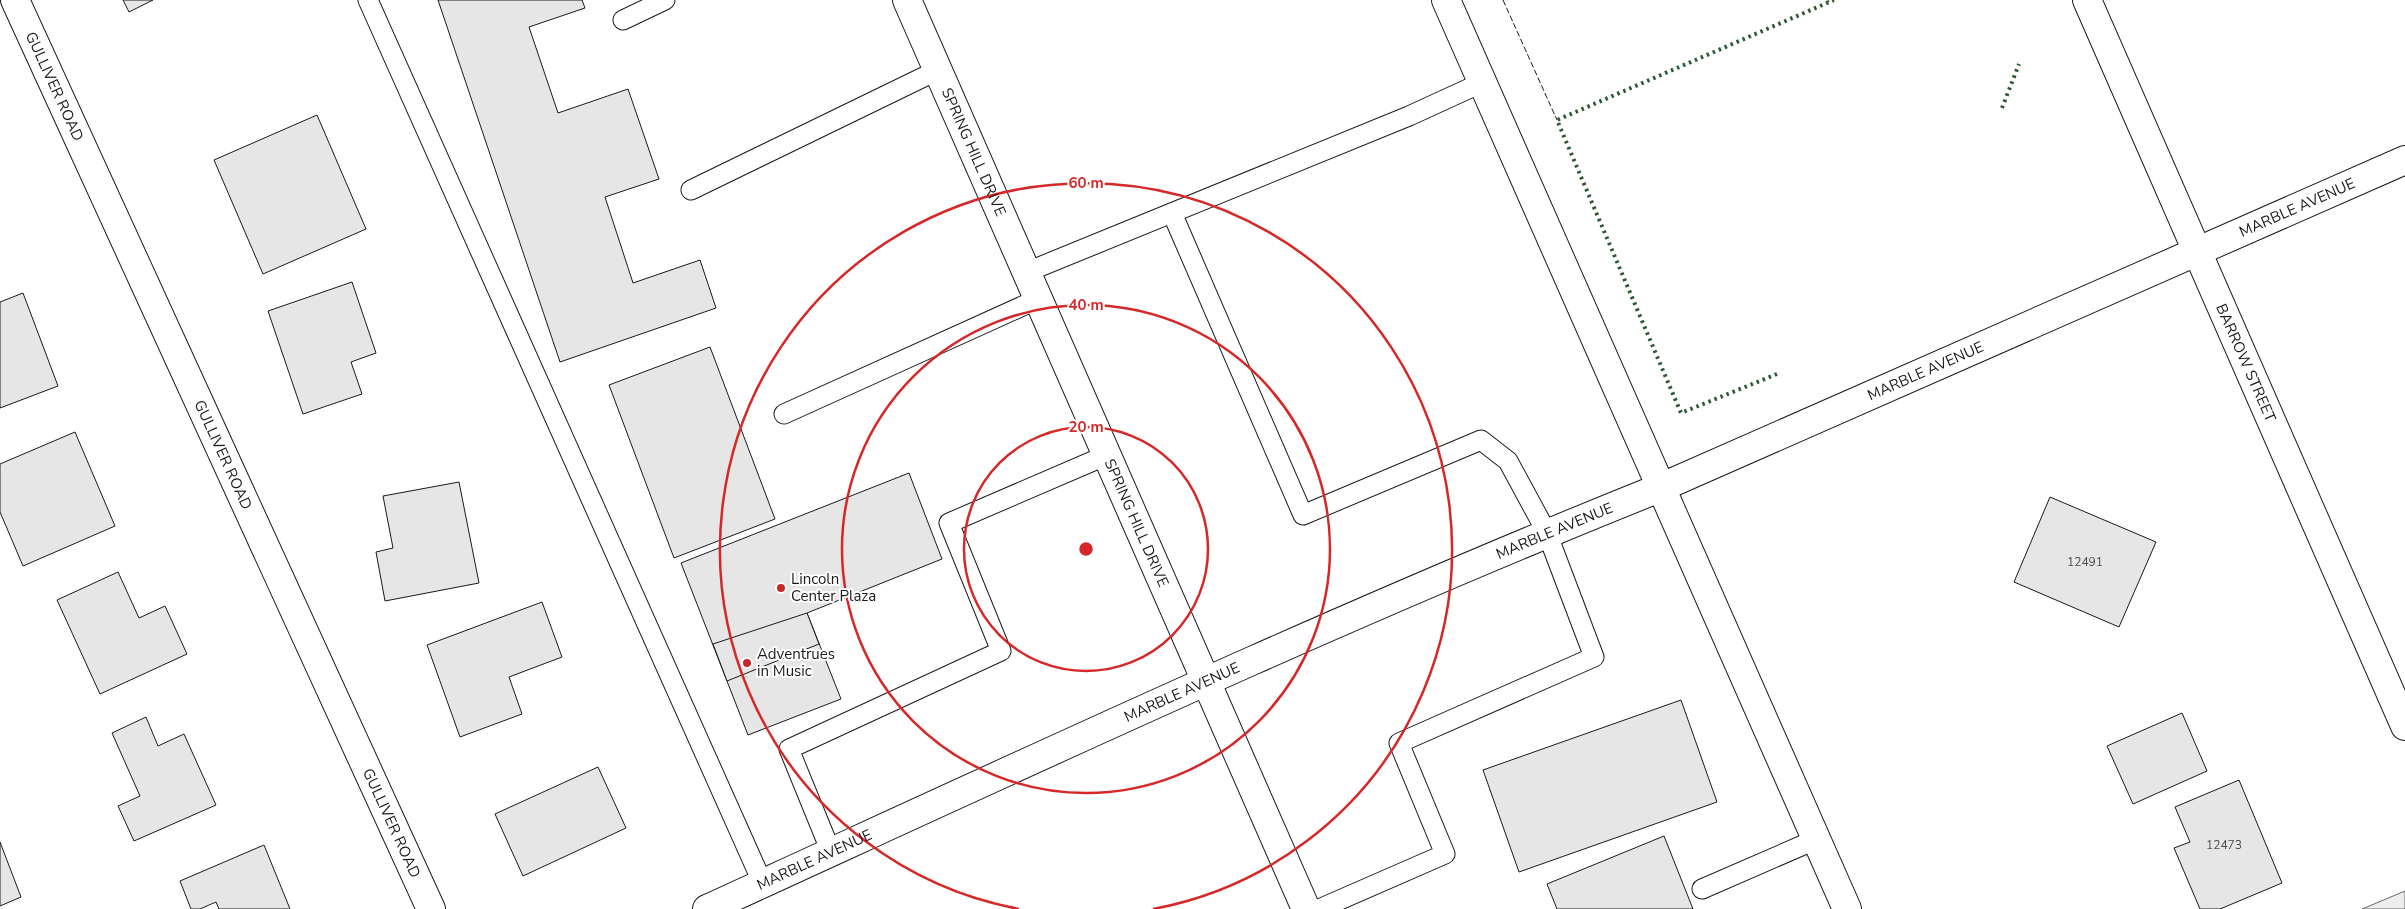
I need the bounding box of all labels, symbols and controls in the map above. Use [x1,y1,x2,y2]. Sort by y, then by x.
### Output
street label: GULLIVER ROAD [21,28,88,144]
street label: SPRING HILL DRIVE [937,85,1011,219]
text: 60 m [1068,173,1104,193]
street label: MARBLE AVENUE [2236,173,2358,242]
text: 40 m [1068,295,1104,315]
street label: BARROW STREET [2211,301,2281,425]
street label: MARBLE AVENUE [1864,337,1987,405]
street label: GULLIVER ROAD [189,397,257,513]
text: 20 m [1068,417,1104,437]
street label: SPRING HILL DRIVE [1100,456,1173,590]
street label: MARBLE AVENUE [1493,498,1616,564]
centre of rings [1077,540,1095,558]
house number: 12491 [2067,554,2103,570]
place label: Lincoln Center Plaza [791,569,876,606]
marker: Lincoln Center Plaza [775,582,787,594]
place label: Adventrues in Music [757,644,835,681]
marker: Adventrues in Music [741,657,753,669]
street label: MARBLE AVENUE [1121,658,1243,727]
street label: GULLIVER ROAD [358,765,425,881]
street label: MARBLE AVENUE [753,825,875,895]
house number: 12473 [2206,837,2242,853]

